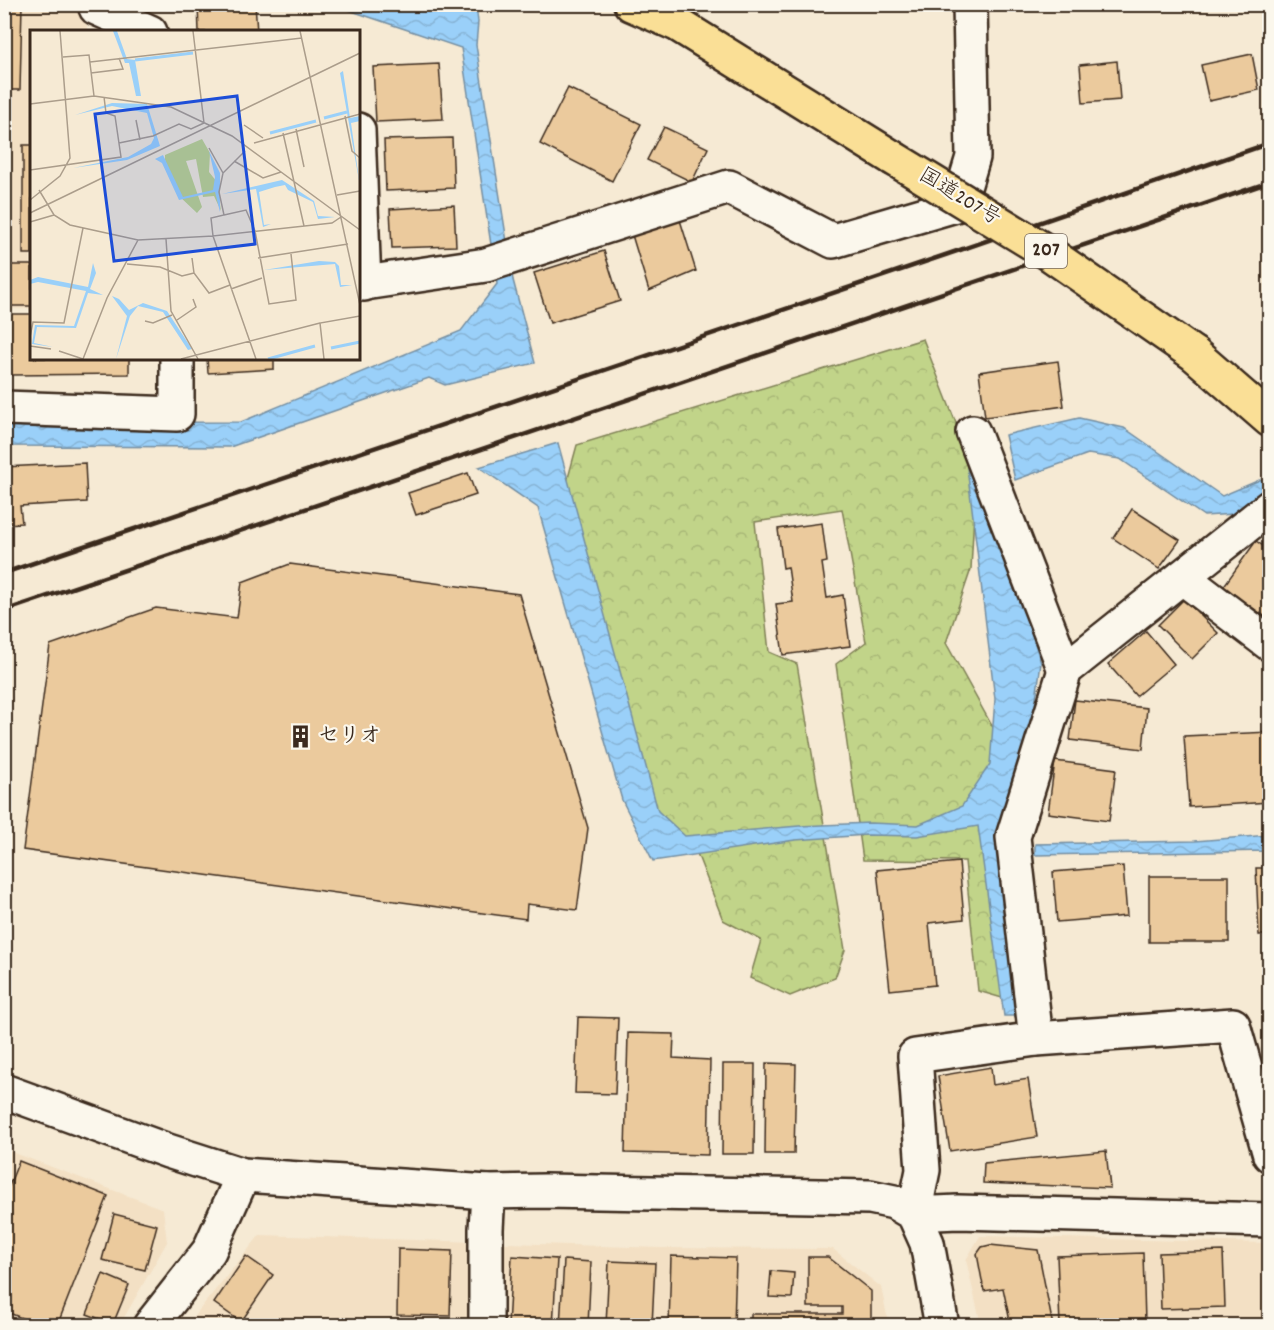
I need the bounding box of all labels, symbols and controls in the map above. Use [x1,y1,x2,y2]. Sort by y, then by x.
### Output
inset map [30,30,360,360]
street label: 国道207号 [912,162,1006,234]
road number: 207 [1025,234,1067,268]
place label: セリオ [318,722,381,752]
building icon: セリオ [287,724,313,750]

